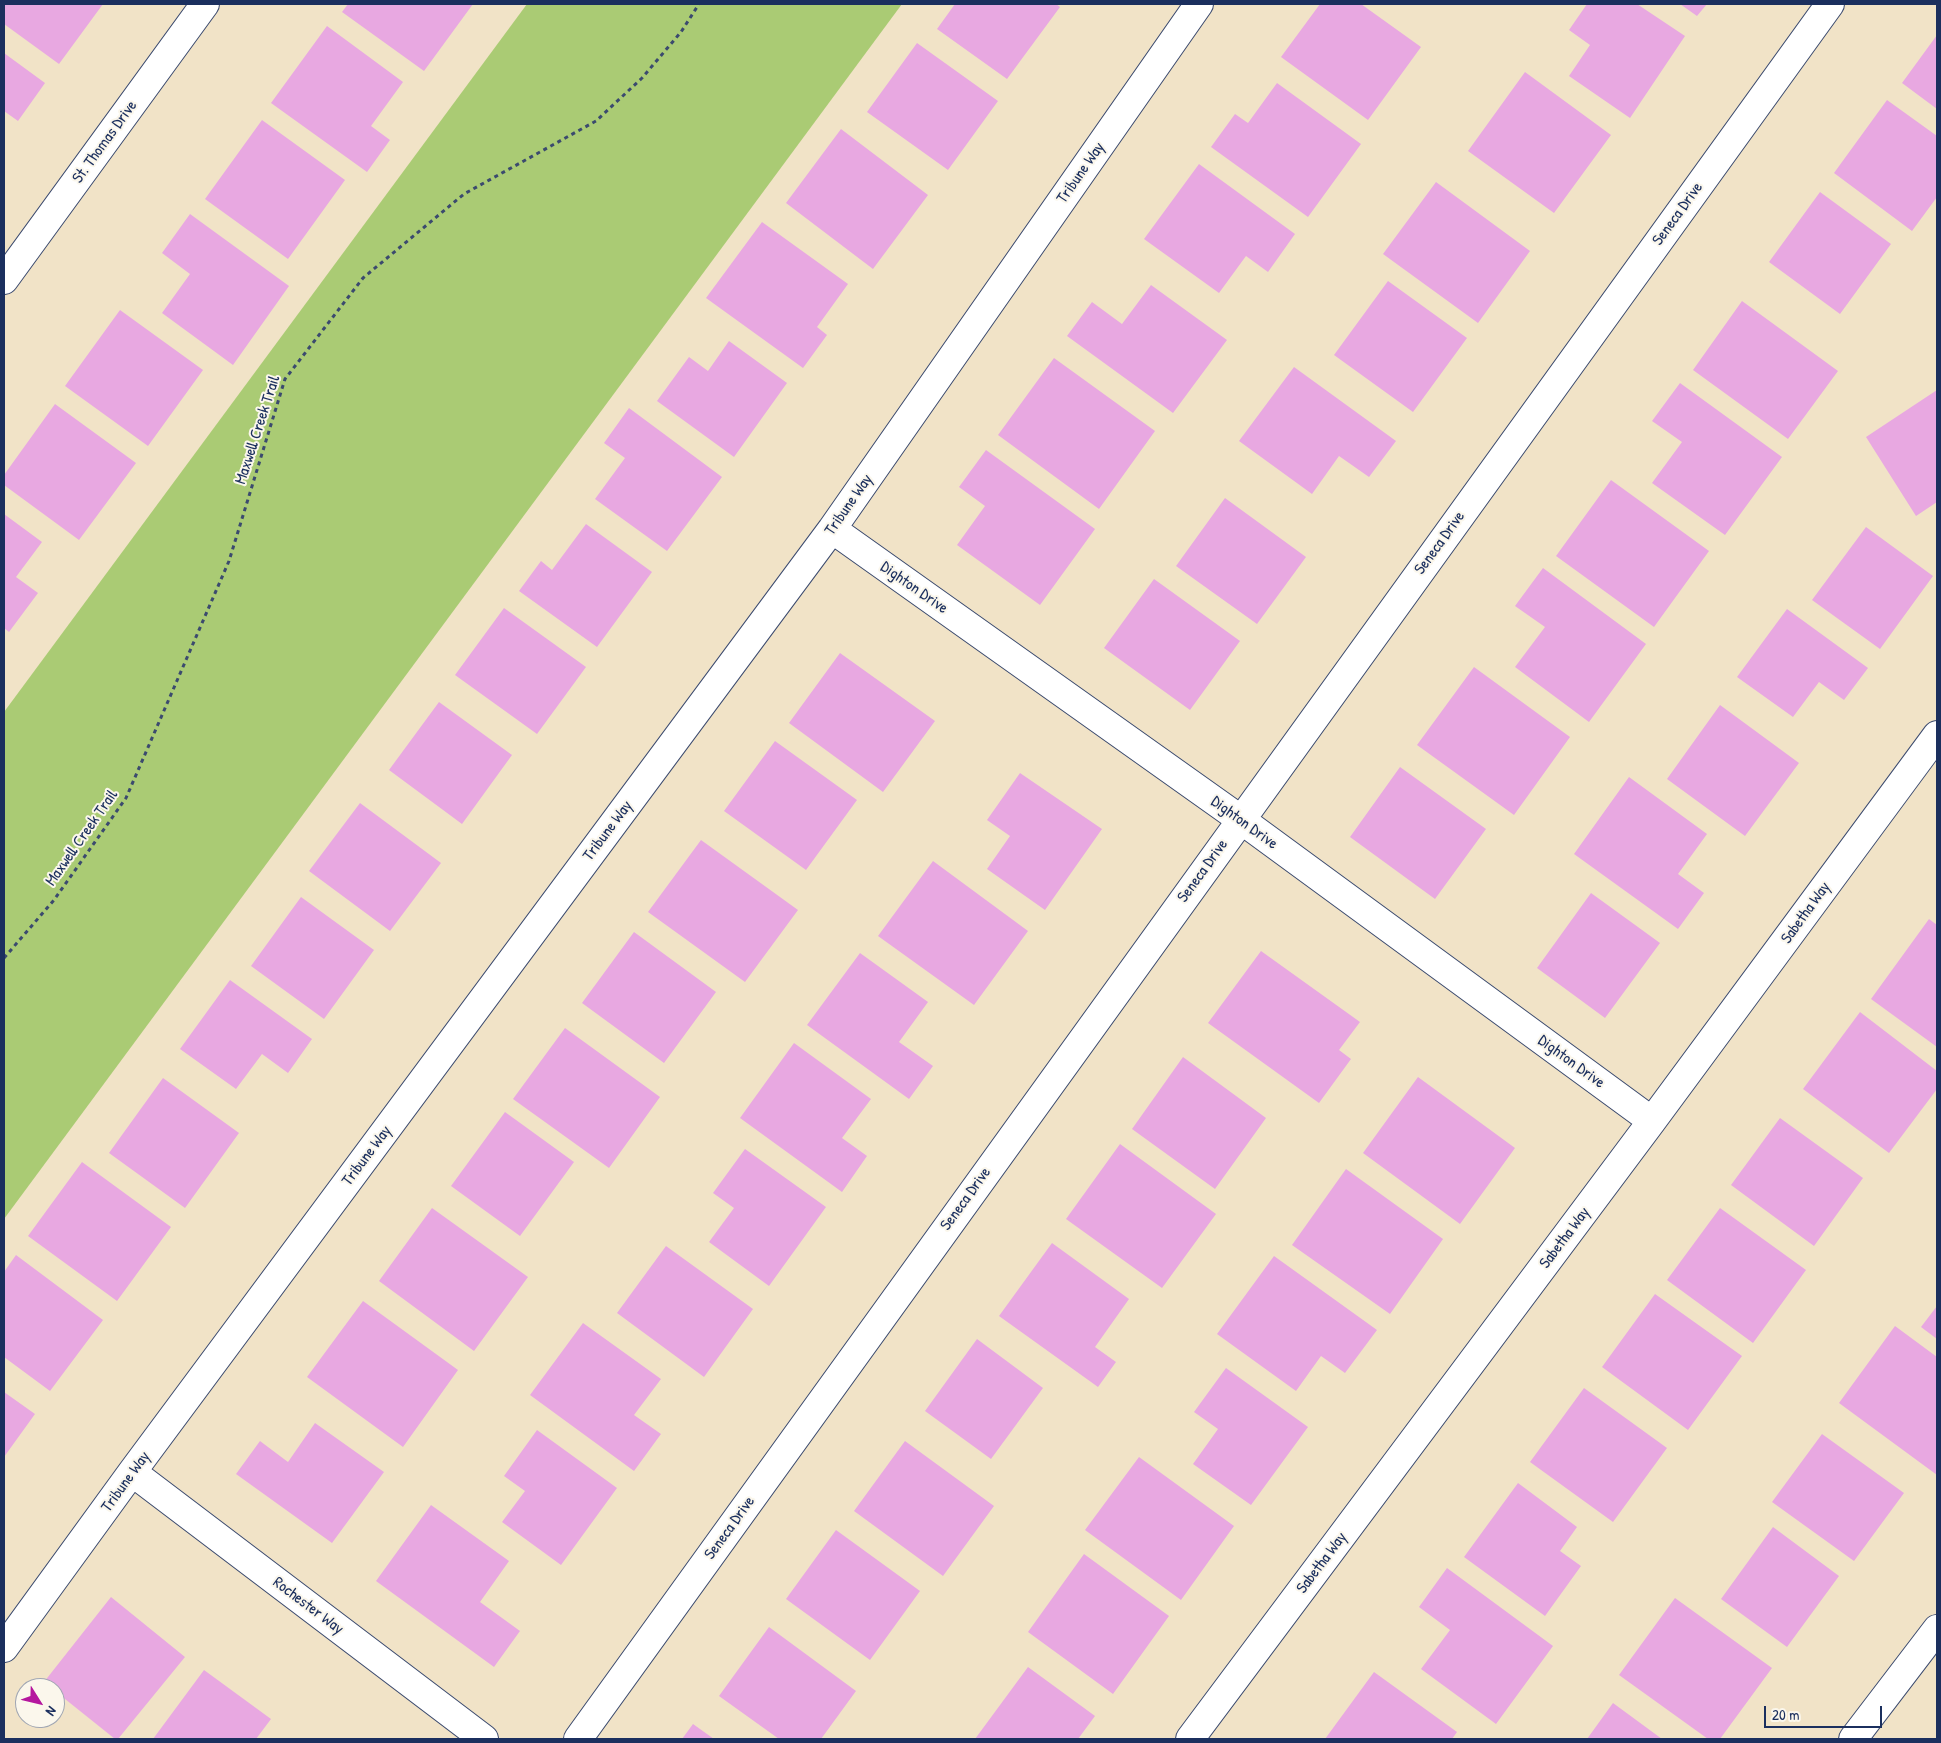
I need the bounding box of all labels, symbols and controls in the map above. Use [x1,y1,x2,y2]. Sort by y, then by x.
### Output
street label: St. Thomas Drive [69,97,141,187]
street label: Tribune Way [1053,139,1109,207]
street label: Seneca Drive [1649,179,1707,249]
street label: Maxwell Creek Trail [231,373,285,487]
street label: Tribune Way [821,471,877,539]
street label: Seneca Drive [1411,508,1469,578]
street label: Dighton Drive [877,558,951,618]
street label: Maxwell Creek Trail [42,786,122,890]
street label: Dighton Drive [1207,792,1281,854]
street label: Tribune Way [579,797,637,865]
street label: Seneca Drive [1174,836,1232,906]
street label: Sabetha Way [1777,878,1835,948]
street label: Dighton Drive [1534,1031,1608,1093]
street label: Tribune Way [338,1122,396,1190]
street label: Seneca Drive [937,1164,995,1234]
street label: Sabetha Way [1536,1204,1594,1272]
street label: Tribune Way [98,1448,154,1516]
street label: Seneca Drive [701,1493,759,1563]
street label: Sabetha Way [1293,1529,1351,1597]
street label: Rochester Way [269,1573,347,1639]
north arrow [15,1678,65,1728]
scale bar [1766,1696,1884,1728]
text: N [42,1703,62,1720]
text: 20 m [1772,1704,1799,1725]

